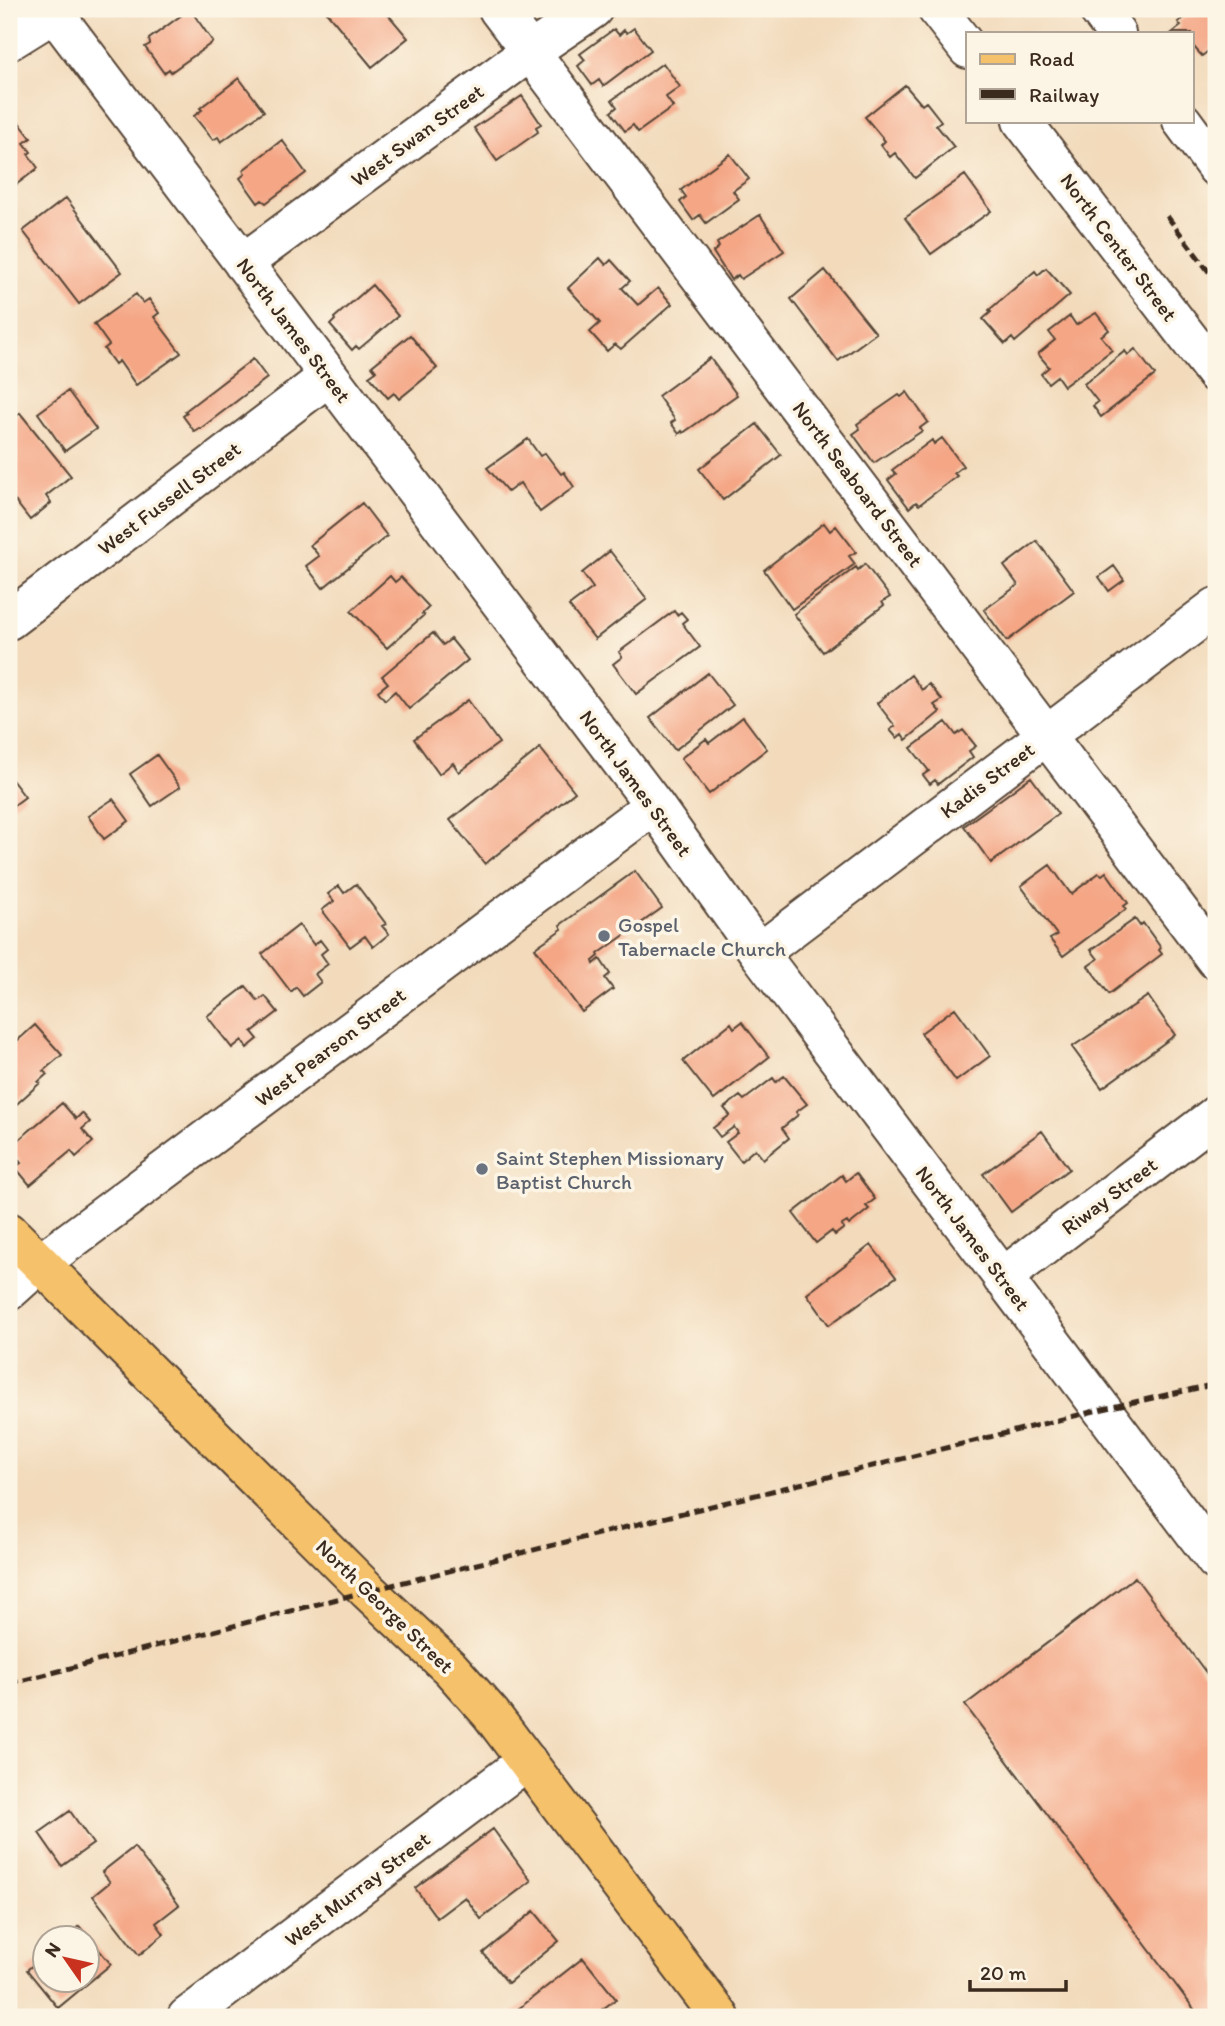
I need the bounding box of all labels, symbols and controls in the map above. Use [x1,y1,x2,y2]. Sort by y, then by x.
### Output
legend [966,32,1194,122]
text: Road [1029,46,1075,71]
street label: West Swan Street [346,78,488,192]
text: Railway [1029,82,1099,107]
street label: North Center Street [1055,168,1183,326]
street label: North James Street [231,253,357,407]
street label: North Seaboard Street [787,396,929,572]
street label: West Fussell Street [93,436,246,560]
street label: North James Street [575,705,698,861]
street label: Kadis Street [935,736,1039,824]
place label: Gospel Tabernacle Church [618,912,786,961]
marker: Gospel Tabernacle Church [596,928,612,944]
street label: West Pearson Street [250,982,410,1112]
place label: Saint Stephen Missionary Baptist Church [496,1145,724,1194]
street label: Riway Street [1056,1152,1162,1240]
marker: Saint Stephen Missionary Baptist Church [474,1161,490,1177]
street label: North James Street [910,1161,1036,1315]
street label: North George Street [311,1534,459,1678]
street label: West Murray Street [279,1826,435,1952]
north arrow [32,1924,102,1994]
text: N [39,1938,65,1962]
scale bar [970,1949,1066,1993]
text: 20 m [980,1960,1027,1985]

